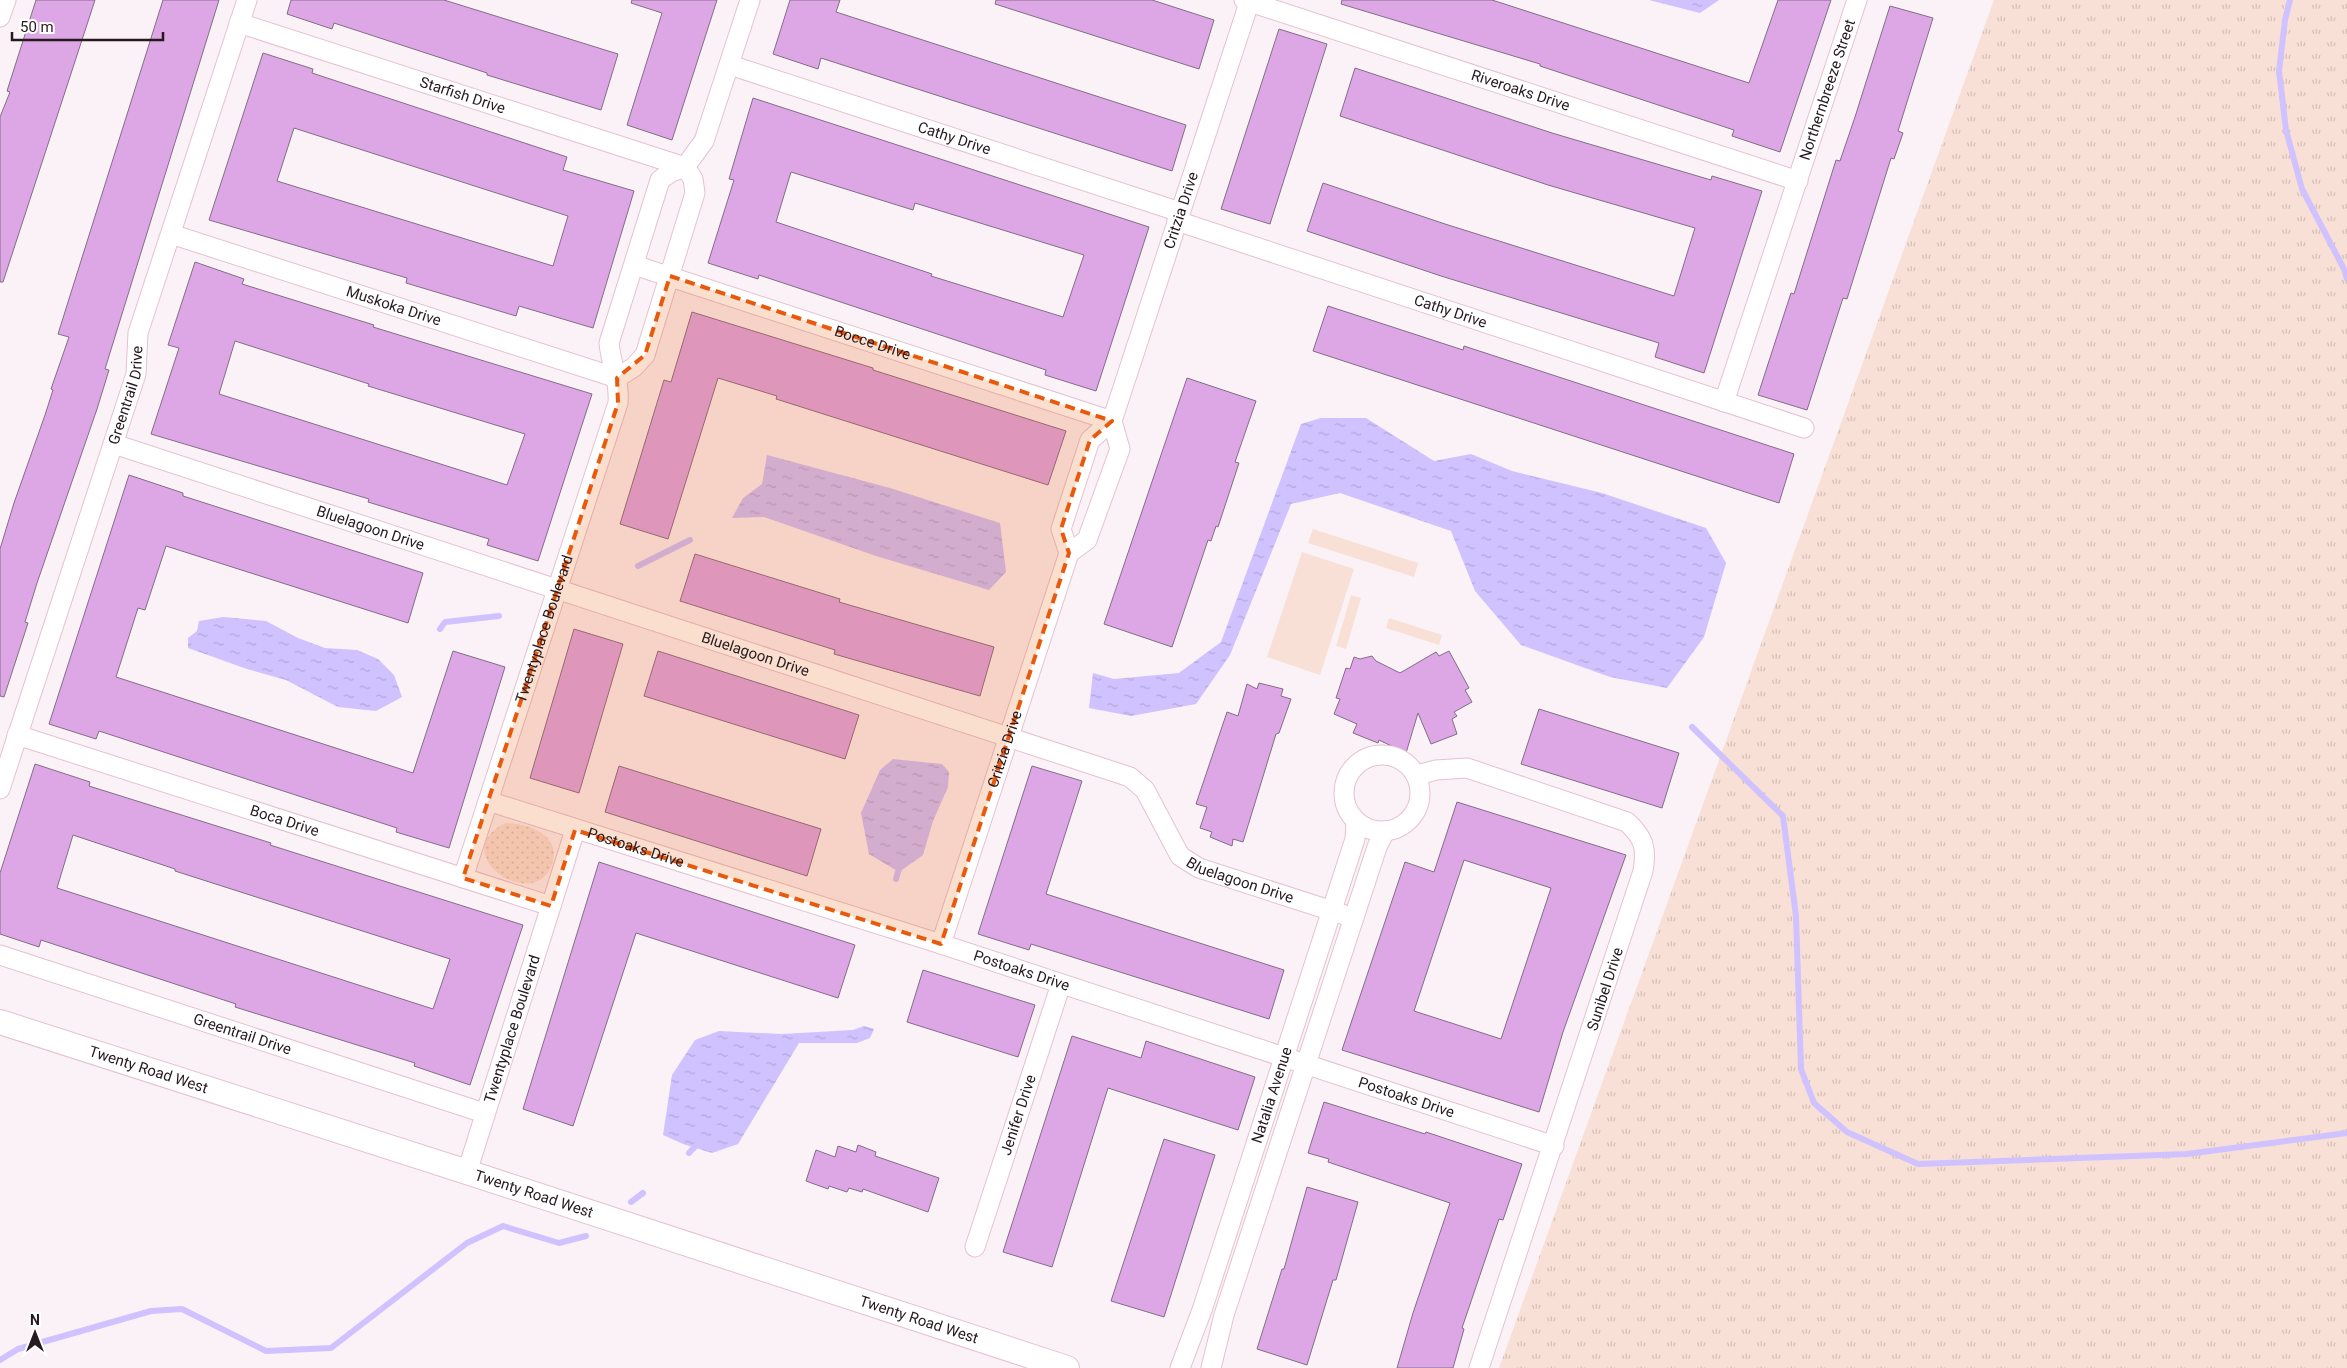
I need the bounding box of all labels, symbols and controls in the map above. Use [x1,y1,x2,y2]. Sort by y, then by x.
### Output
scale bar [12,10,164,42]
street label: Northernbreeze Street [1796,17,1859,162]
text: 50 m [20,18,54,36]
street label: Riveroaks Drive [1469,66,1572,115]
street label: Starfish Drive [418,73,508,117]
street label: Cathy Drive [916,118,993,159]
street label: Critzia Drive [1160,169,1202,251]
street label: Muskoka Drive [344,282,443,330]
street label: Cathy Drive [1412,291,1489,332]
street label: Bocce Drive [832,322,913,364]
street label: Greentrail Drive [104,345,146,447]
street label: Bluelagoon Drive [314,502,427,554]
street label: Twentyplace Boulevard [512,553,577,705]
street label: Bluelagoon Drive [699,628,812,680]
street label: Critzia Drive [984,708,1026,790]
street label: Boca Drive [248,801,321,840]
street label: Postoaks Drive [585,824,686,871]
street label: Bluelagoon Drive [1183,853,1296,907]
street label: Sunibel Drive [1583,945,1627,1033]
street label: Postoaks Drive [971,946,1072,995]
street label: Twentyplace Boulevard [480,953,544,1105]
street label: Greentrail Drive [191,1010,294,1059]
street label: Twenty Road West [87,1042,210,1097]
street label: Natalia Avenue [1248,1045,1296,1146]
street label: Jenifer Drive [997,1072,1040,1157]
street label: Postoaks Drive [1356,1073,1457,1122]
street label: Twenty Road West [472,1166,596,1222]
street label: Twenty Road West [857,1292,981,1347]
north arrow [10,1308,60,1358]
text: N [30,1312,40,1328]

